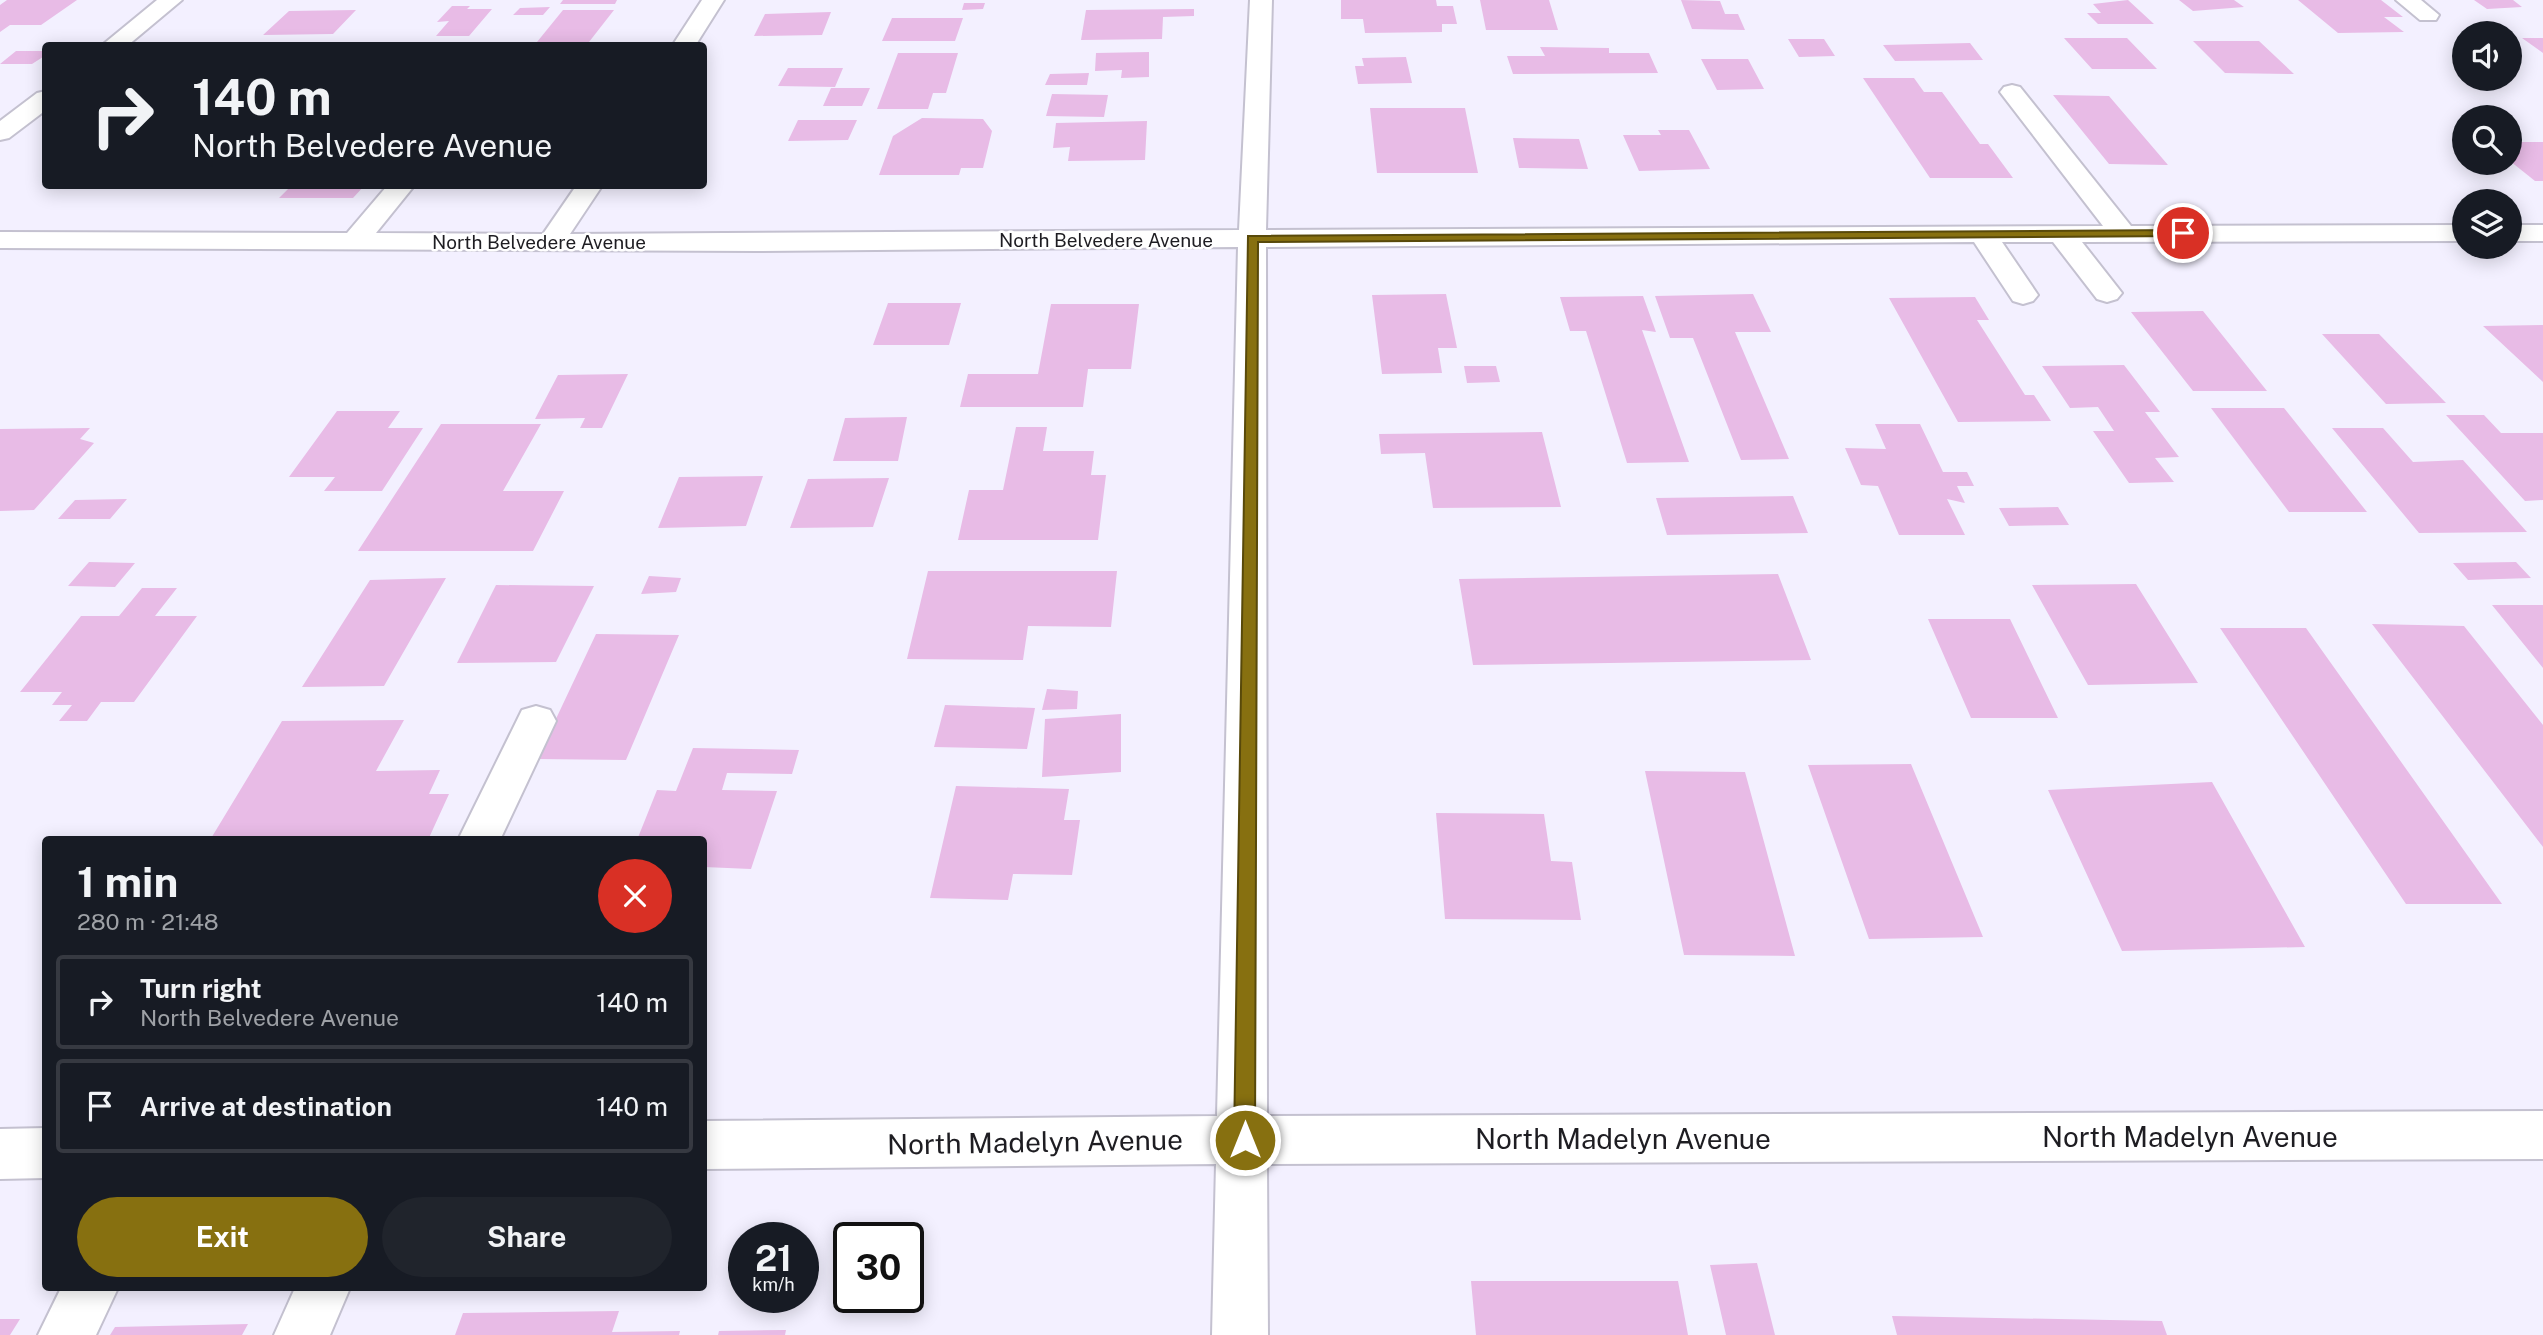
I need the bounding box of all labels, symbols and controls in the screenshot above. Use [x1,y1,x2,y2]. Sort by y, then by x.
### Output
map controls [2452,21,2522,259]
button: sound [2452,21,2522,91]
text: 140 m [192,68,332,126]
icon: right [77,70,168,161]
button: search [2452,105,2522,175]
text: North Belvedere Avenue [192,127,552,164]
button: layers [2452,189,2522,259]
pin [2153,203,2213,263]
icon: arrive [2164,214,2202,252]
street label: North Belvedere Avenue [999,229,1213,251]
street label: North Belvedere Avenue [432,231,646,253]
text: 1 min [77,857,178,906]
button: close [598,859,672,933]
text: 280 m · 21:48 [77,908,219,935]
text: Turn right [140,973,262,1004]
icon: right [81,983,119,1021]
text: 140 m [596,987,668,1018]
text: North Belvedere Avenue [140,1004,399,1031]
icon: arrive [81,1087,119,1125]
text: Arrive at destination [140,1091,392,1122]
text: 140 m [596,1091,668,1122]
position arrow [1208,1103,1282,1177]
street label: North Madelyn Avenue [2042,1120,2338,1153]
street label: North Madelyn Avenue [887,1122,1183,1161]
street label: North Madelyn Avenue [1475,1122,1771,1155]
button: Exit [77,1197,368,1277]
button: Share [382,1197,672,1277]
speed limit sign: 30 [833,1222,924,1313]
text: 21 [755,1238,792,1279]
text: km/h [752,1274,795,1295]

